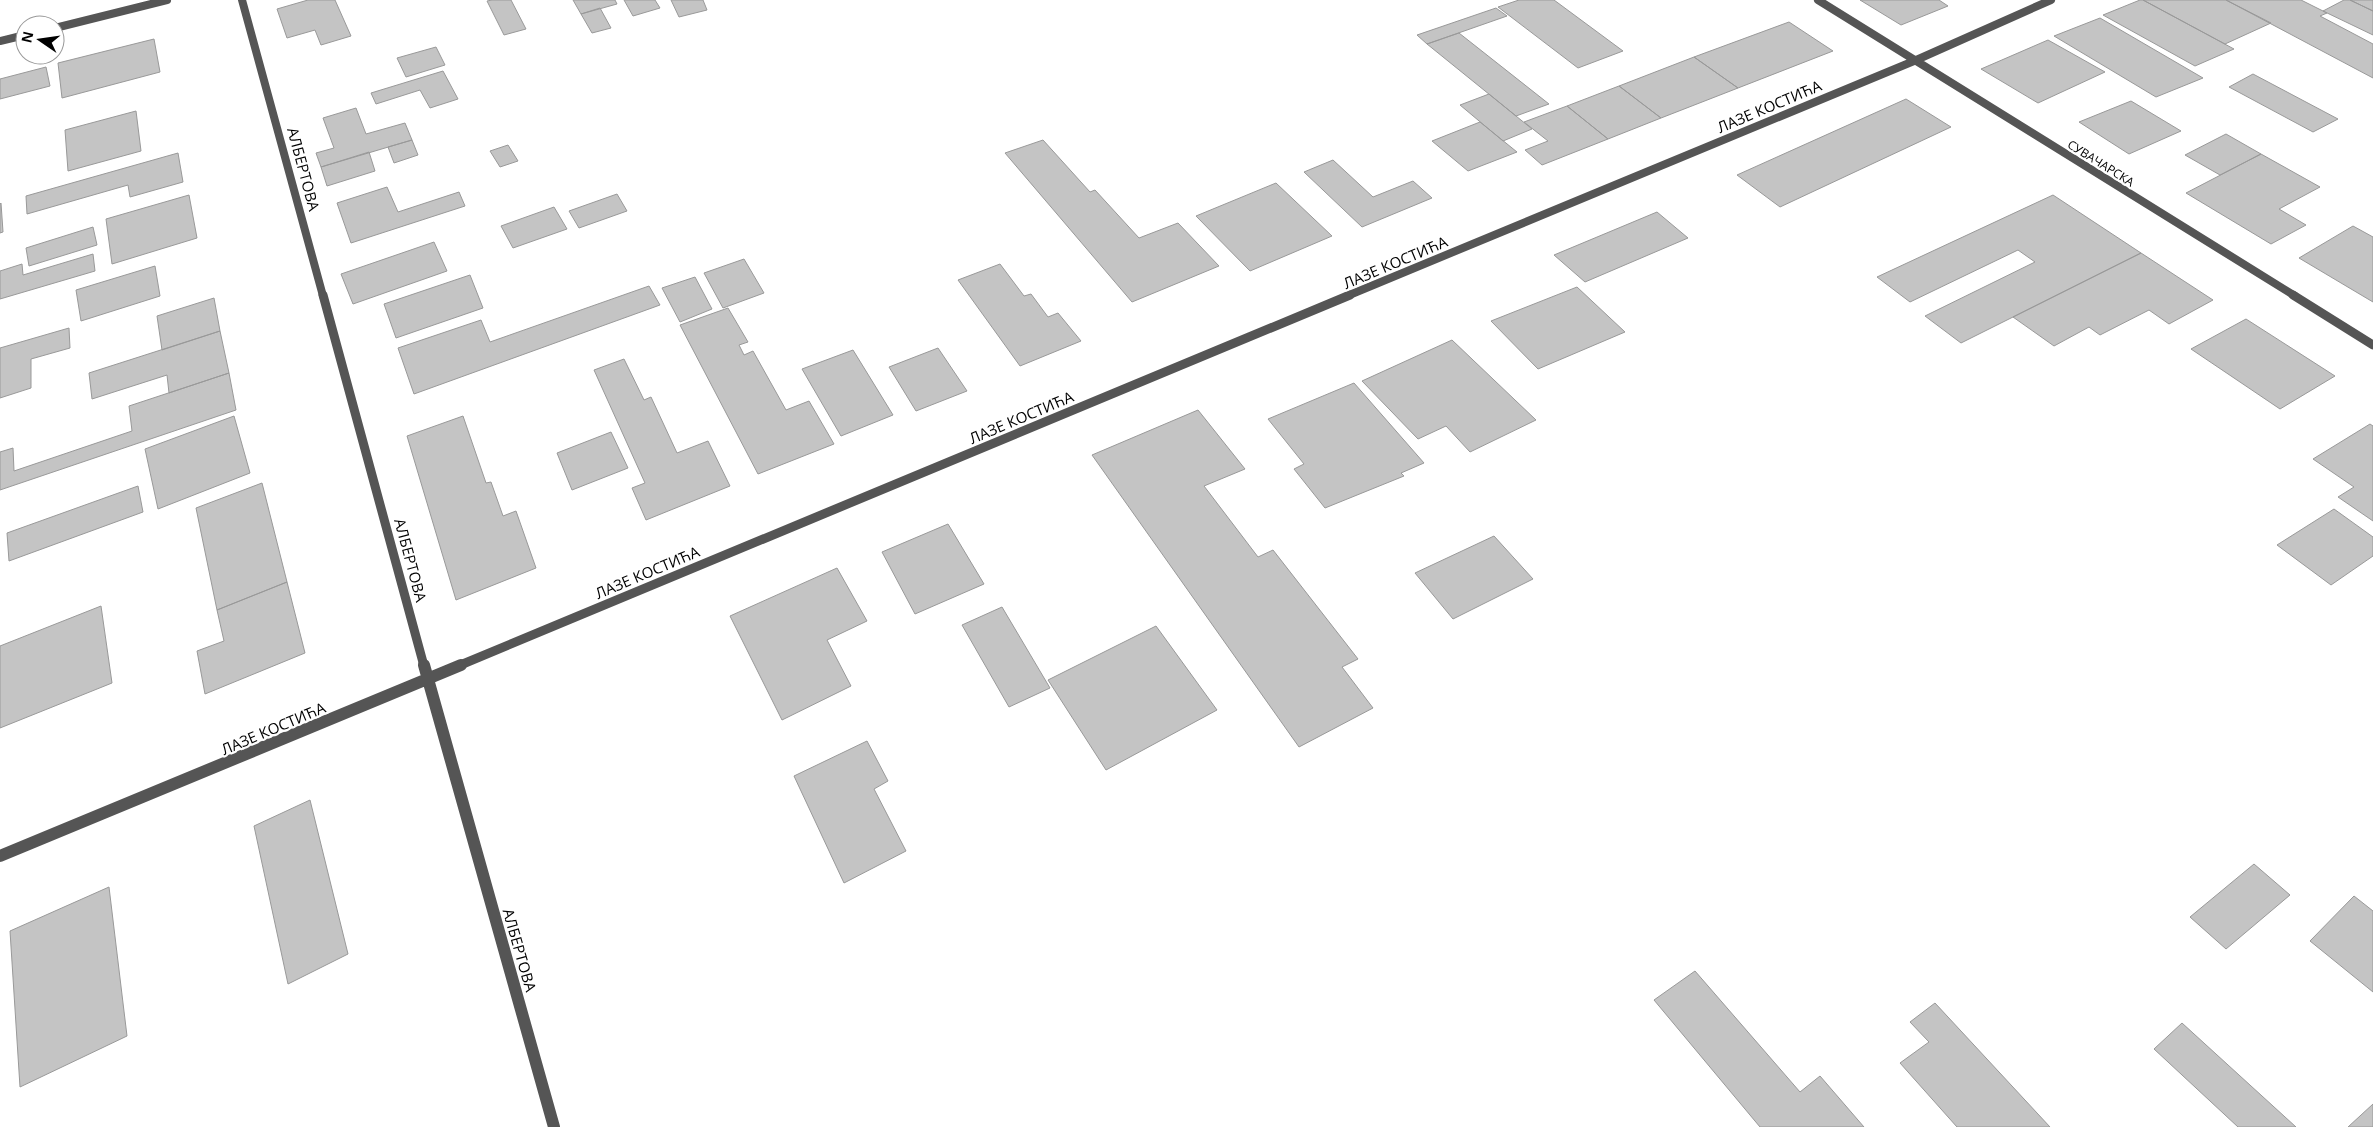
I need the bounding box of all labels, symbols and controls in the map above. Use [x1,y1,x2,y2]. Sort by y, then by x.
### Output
north arrow [15,15,65,65]
text: N [16,29,37,45]
street label: ЛАЗЕ КОСТИЋА [1714,75,1825,137]
street label: АЛБЕРТОВА [283,125,325,213]
street label: СУВАЧАРСКА [2064,136,2138,191]
street label: ЛАЗЕ КОСТИЋА [1340,231,1451,293]
street label: ЛАЗЕ КОСТИЋА [966,386,1077,448]
street label: АЛБЕРТОВА [390,516,432,604]
street label: ЛАЗЕ КОСТИЋА [592,541,703,603]
street label: ЛАЗЕ КОСТИЋА [218,697,329,759]
street label: АЛБЕРТОВА [499,906,542,994]

